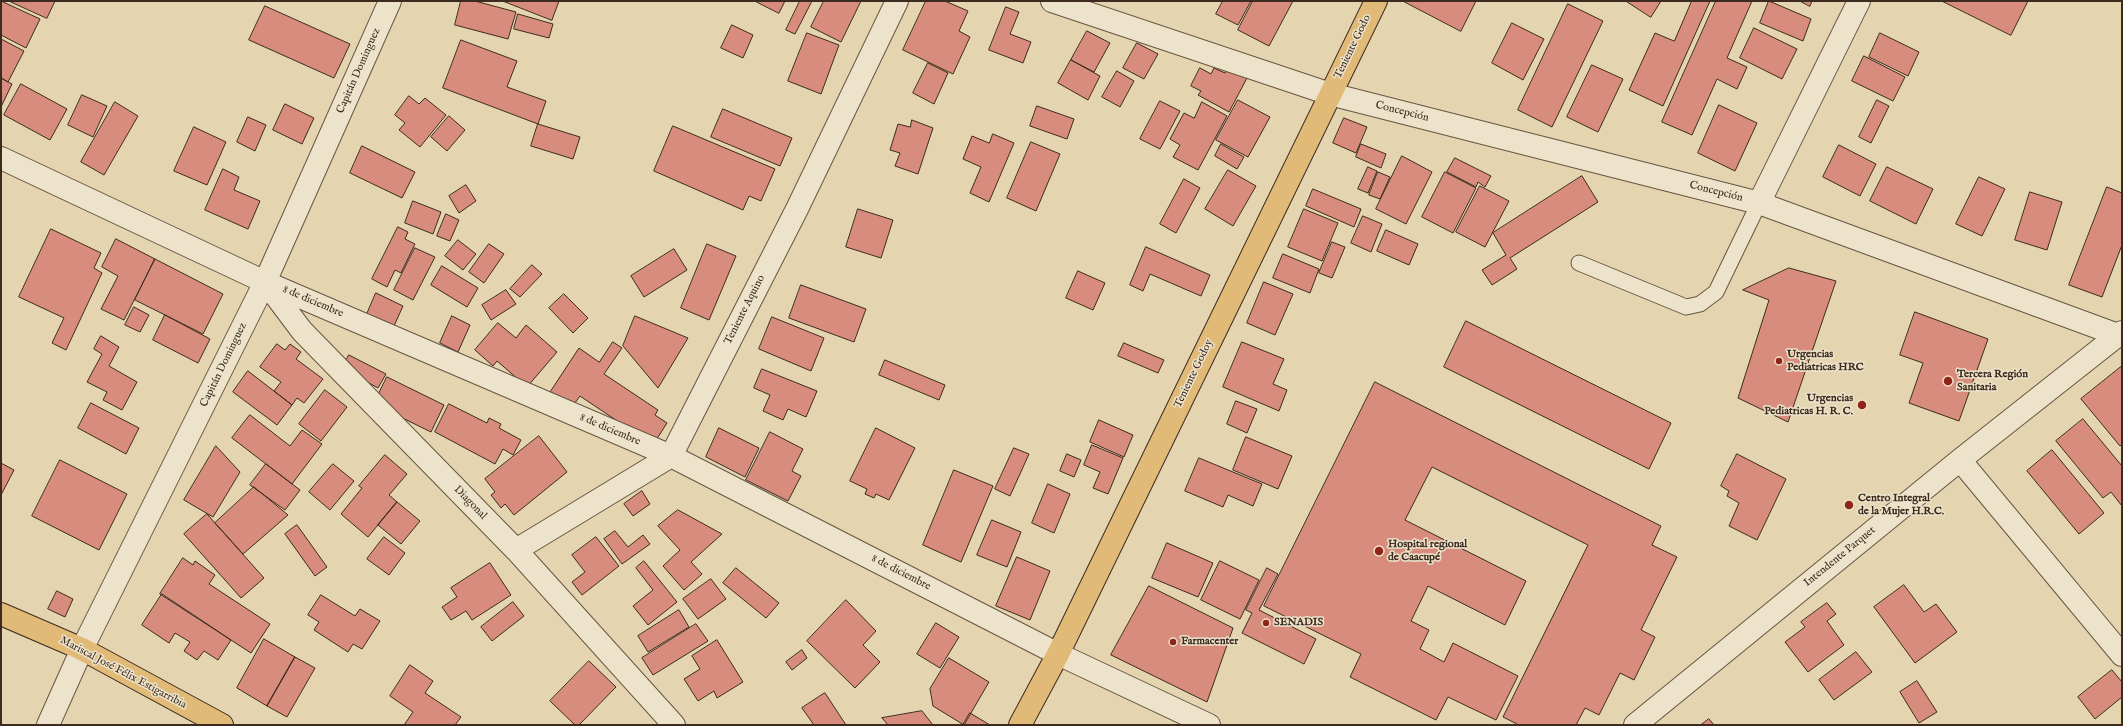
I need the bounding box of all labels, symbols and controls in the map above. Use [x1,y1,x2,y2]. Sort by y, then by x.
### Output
street label: Teniente Godo [1332,13,1374,81]
street label: Capitán Dominguez [334,26,384,116]
street label: Concepción [1374,99,1430,125]
street label: Concepción [1688,179,1744,205]
street label: Teniente Aquino [722,273,768,347]
street label: 8 de diciembre [281,283,345,321]
street label: Capitán Dominguez [198,321,250,409]
street label: Teniente Godoy [1172,338,1216,410]
place label: Urgencias Pediatricas HRC [1787,348,1864,374]
marker: Urgencias Pediatricas HRC [1774,356,1784,366]
place label: Tercera Región Sanitaria [1957,368,2028,394]
marker: Tercera Región Sanitaria [1942,375,1954,387]
place label: Urgencias Pediatricas H. R. C. [1764,392,1853,418]
marker: Urgencias Pediatricas H. R. C. [1856,399,1868,411]
street label: 8 de diciembre [578,411,642,449]
street label: Diagonal [451,483,489,523]
place label: Centro Integral de la Mujer H.R.C. [1858,492,1944,518]
marker: Centro Integral de la Mujer H.R.C. [1843,499,1855,511]
street label: Intendente Parquet [1802,524,1878,590]
place label: Hospital regional de Caacupé [1388,538,1467,564]
marker: Hospital regional de Caacupé [1373,545,1385,557]
street label: 8 de diciembre [869,552,933,594]
place label: SENADIS [1274,616,1323,630]
marker: SENADIS [1261,618,1271,628]
street label: Mariscal José Félix Estigarribia [57,634,189,712]
place label: Farmacenter [1181,635,1238,649]
marker: Farmacenter [1168,637,1178,647]

